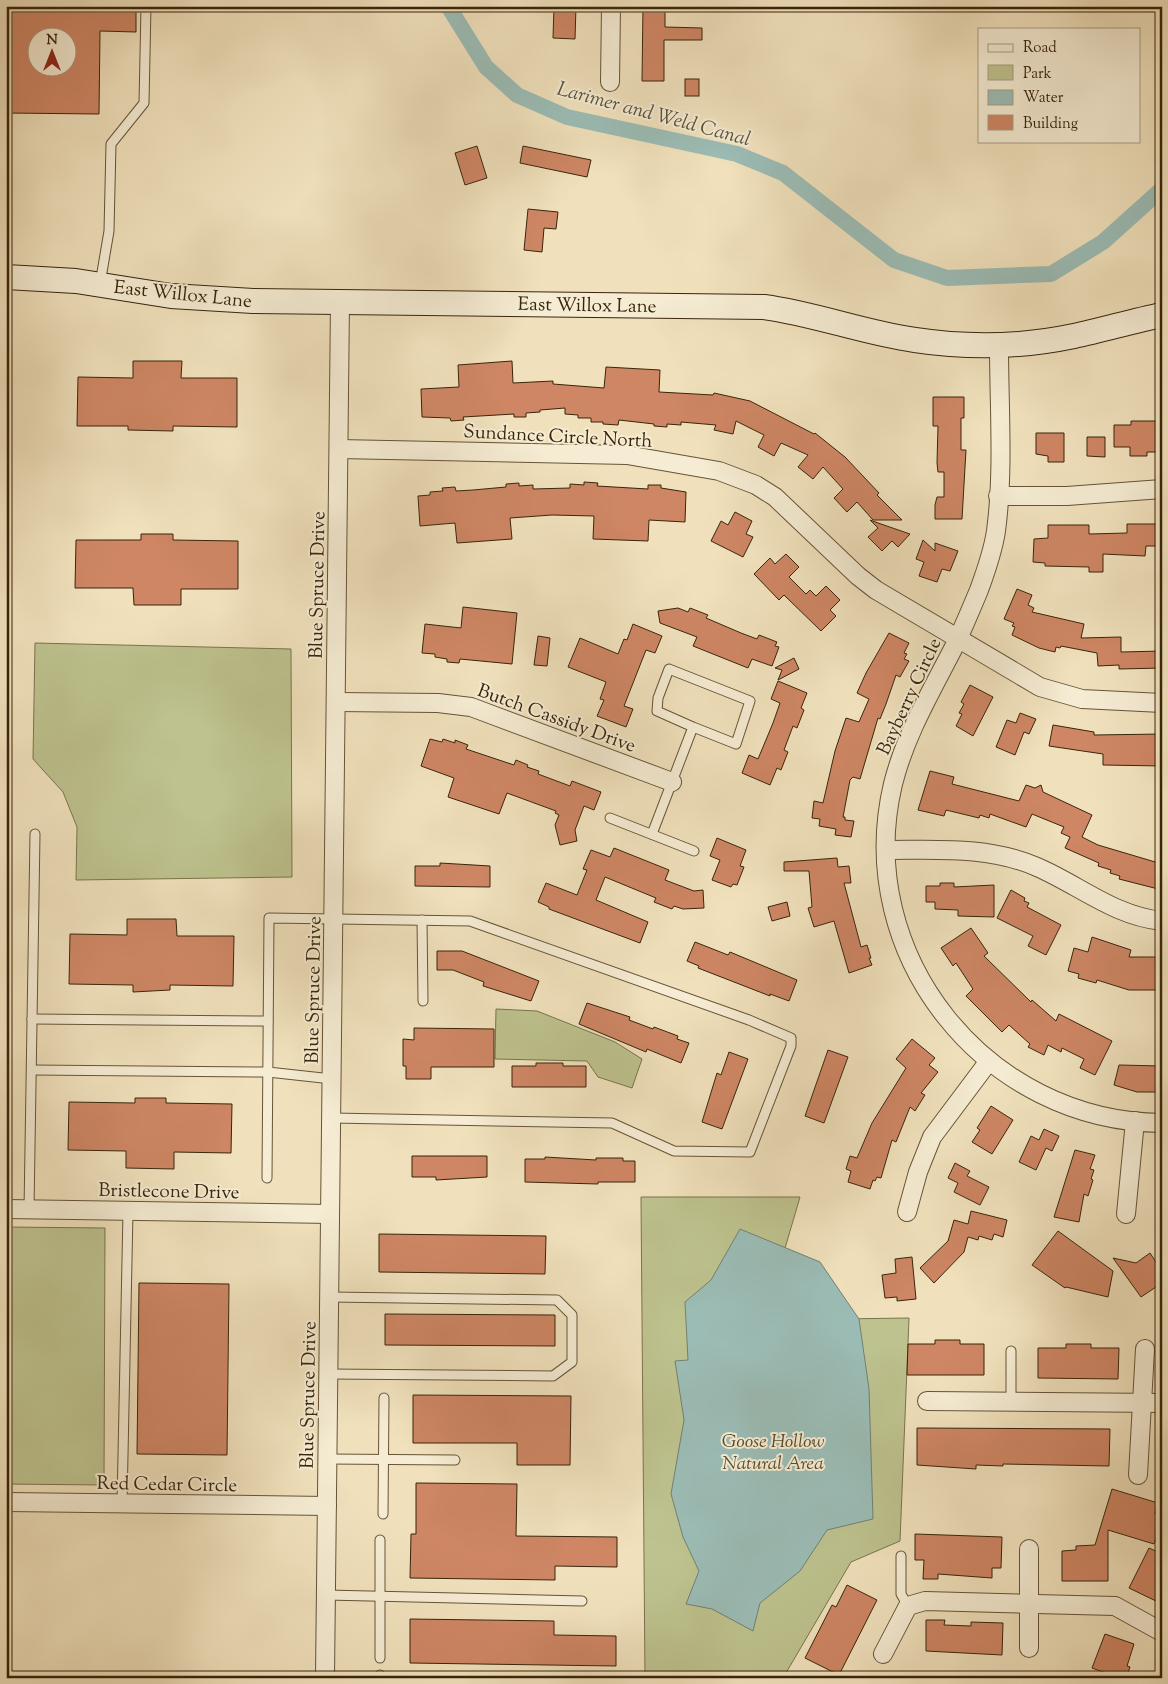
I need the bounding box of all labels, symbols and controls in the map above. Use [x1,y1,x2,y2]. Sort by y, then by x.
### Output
north arrow [28,28,78,78]
legend [978,28,1140,142]
text: N [46,31,58,51]
text: Road [1023,38,1057,59]
text: Park [1023,64,1052,85]
water label: Larimer and Weld Canal [553,76,753,155]
text: Water [1023,88,1064,109]
text: Building [1023,114,1078,135]
street label: East Willox Lane [112,275,253,316]
street label: East Willox Lane [517,292,657,321]
street label: Sundance Circle North [463,419,653,456]
street label: Blue Spruce Drive [304,511,333,659]
street label: Bayberry Circle [871,634,949,760]
street label: Butch Cassidy Drive [473,678,639,761]
street label: Blue Spruce Drive [300,916,329,1064]
street label: Bristlecone Drive [98,1178,240,1207]
street label: Blue Spruce Drive [295,1321,324,1469]
park label: Goose Hollow Natural Area [722,1429,825,1478]
street label: Red Cedar Circle [96,1471,238,1500]

